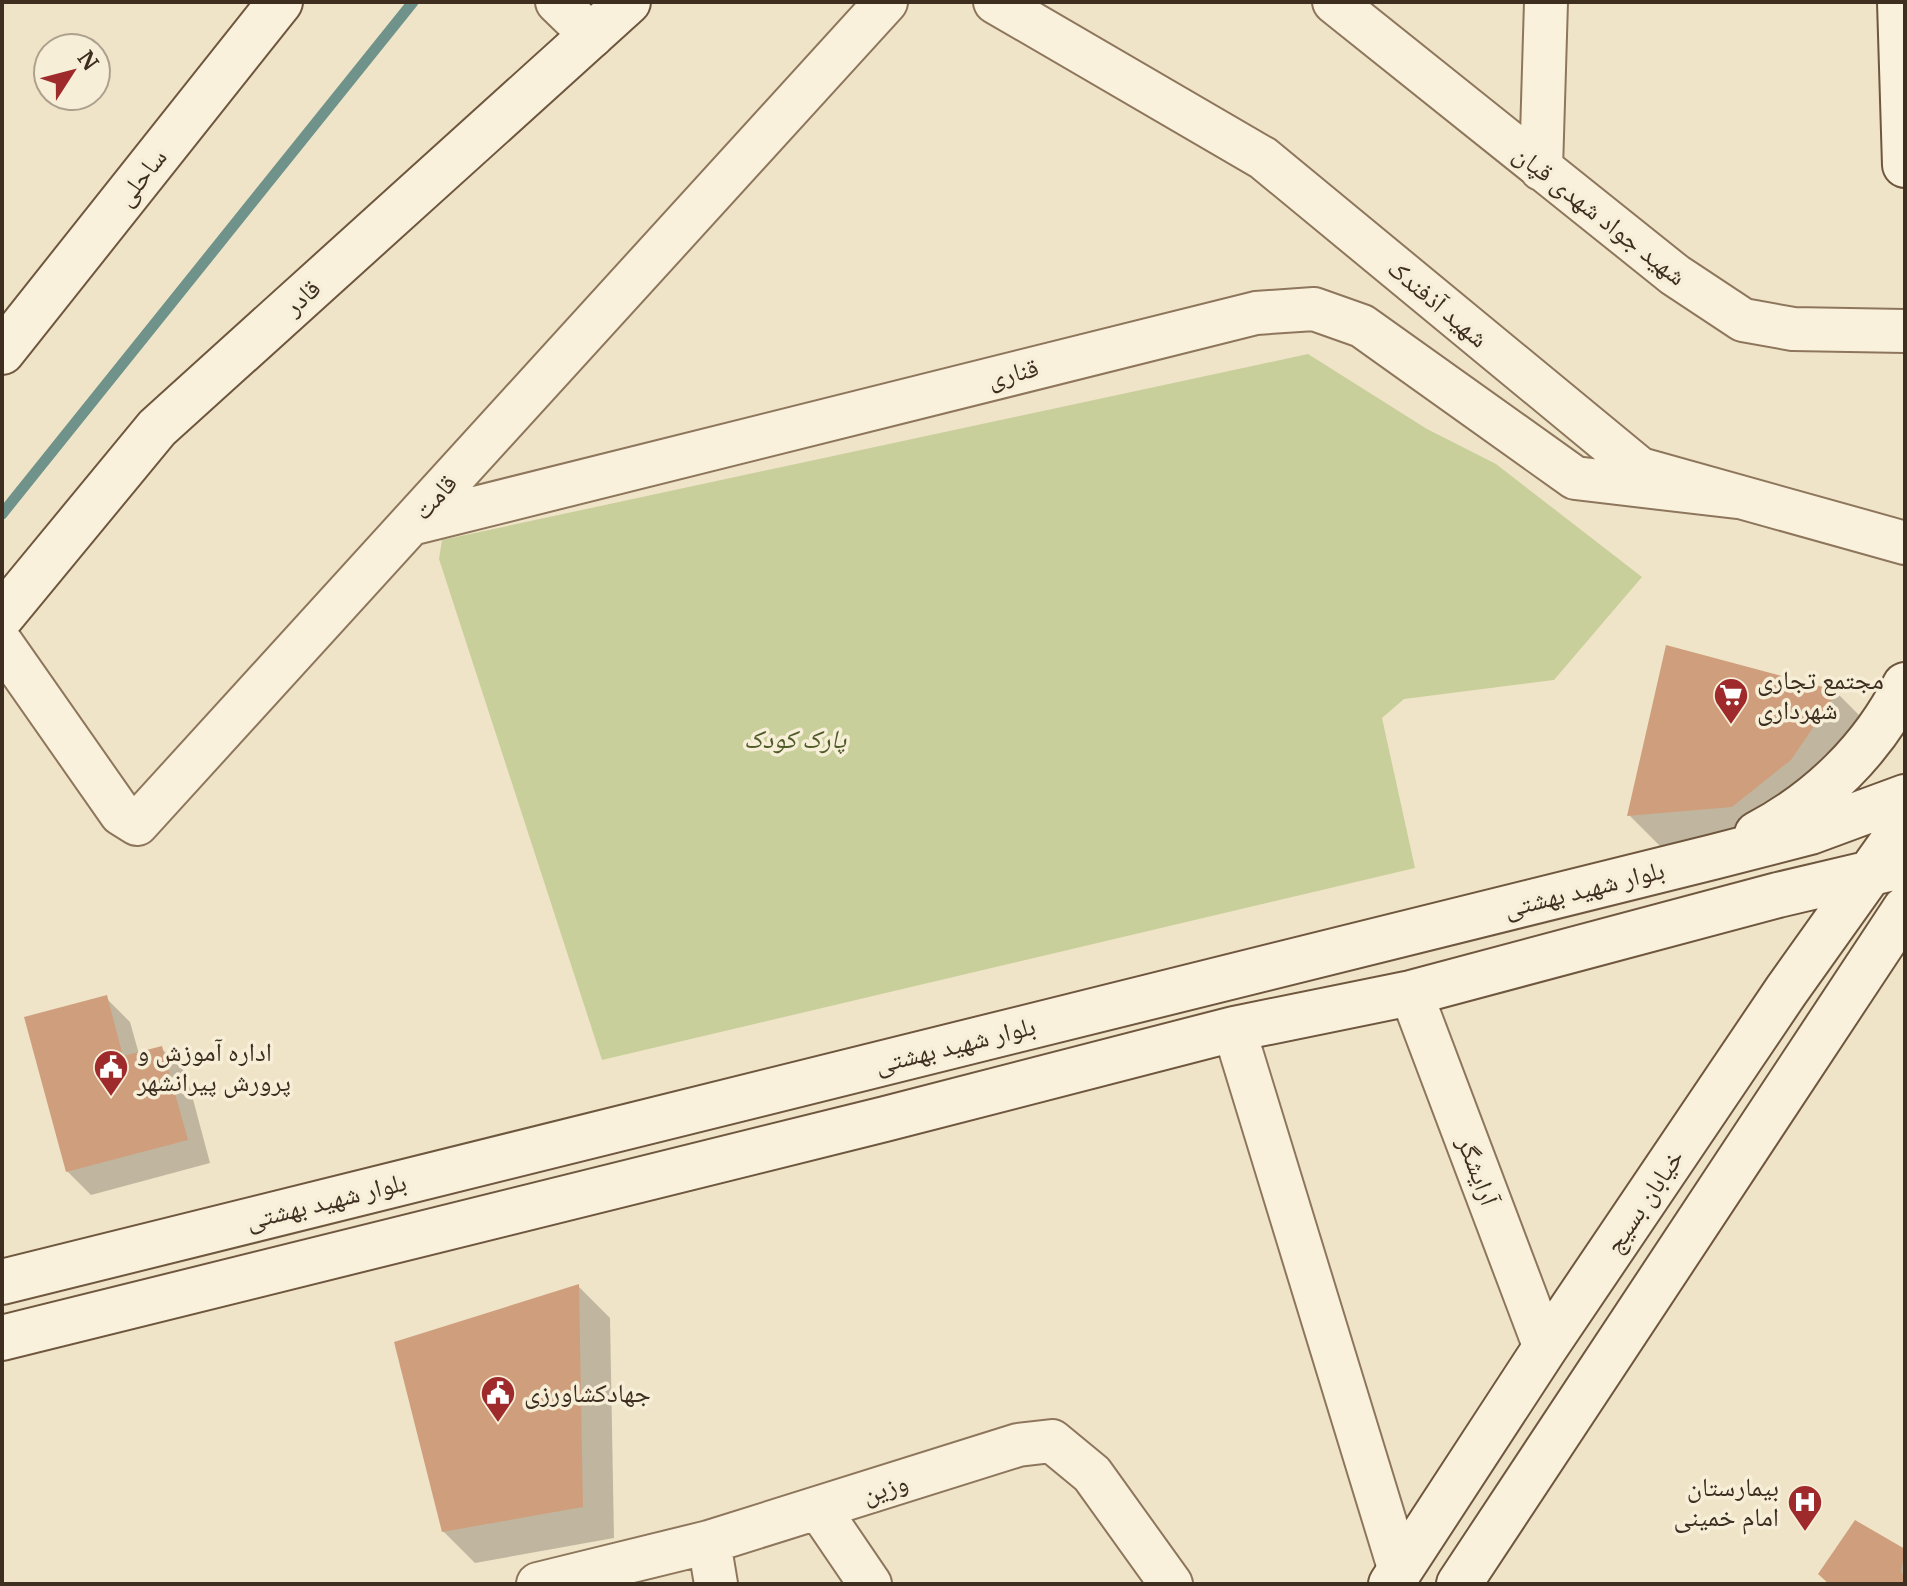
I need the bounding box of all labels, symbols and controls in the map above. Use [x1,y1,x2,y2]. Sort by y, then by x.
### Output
north arrow [32,32,112,112]
text: N [72,45,105,76]
street label: شهید جواد شهدی قپان [1507,137,1693,293]
street label: ساحلی [108,141,173,212]
street label: شهید آذفندک [1381,251,1495,354]
street label: قادر [276,272,327,322]
street label: قناری [984,350,1042,395]
street label: قامت [405,467,464,527]
place label: مجتمع تجاری شهرداری [1757,663,1884,726]
supermarket icon: مجتمع تجاری شهرداری [1712,676,1750,726]
park label: پارک کودک [744,722,847,755]
street label: بلوار شهید بهشتی [1500,853,1668,924]
street label: بلوار شهید بهشتی [871,1009,1039,1080]
place label: اداره آموزش و پرورش پیرانشهر [136,1035,291,1098]
public building icon: اداره آموزش و پرورش پیرانشهر [92,1048,130,1098]
street label: آرایشگر [1450,1131,1507,1211]
street label: خیابان بسیج [1597,1142,1691,1260]
street label: بلوار شهید بهشتی [242,1165,410,1236]
public building icon: جهادکشاورزی [479,1374,517,1424]
place label: جهادکشاورزی [524,1376,651,1409]
street label: وزین [858,1465,912,1510]
place label: بیمارستان امام خمینی [1673,1470,1779,1535]
hospital icon: بیمارستان امام خمینی [1786,1483,1824,1533]

